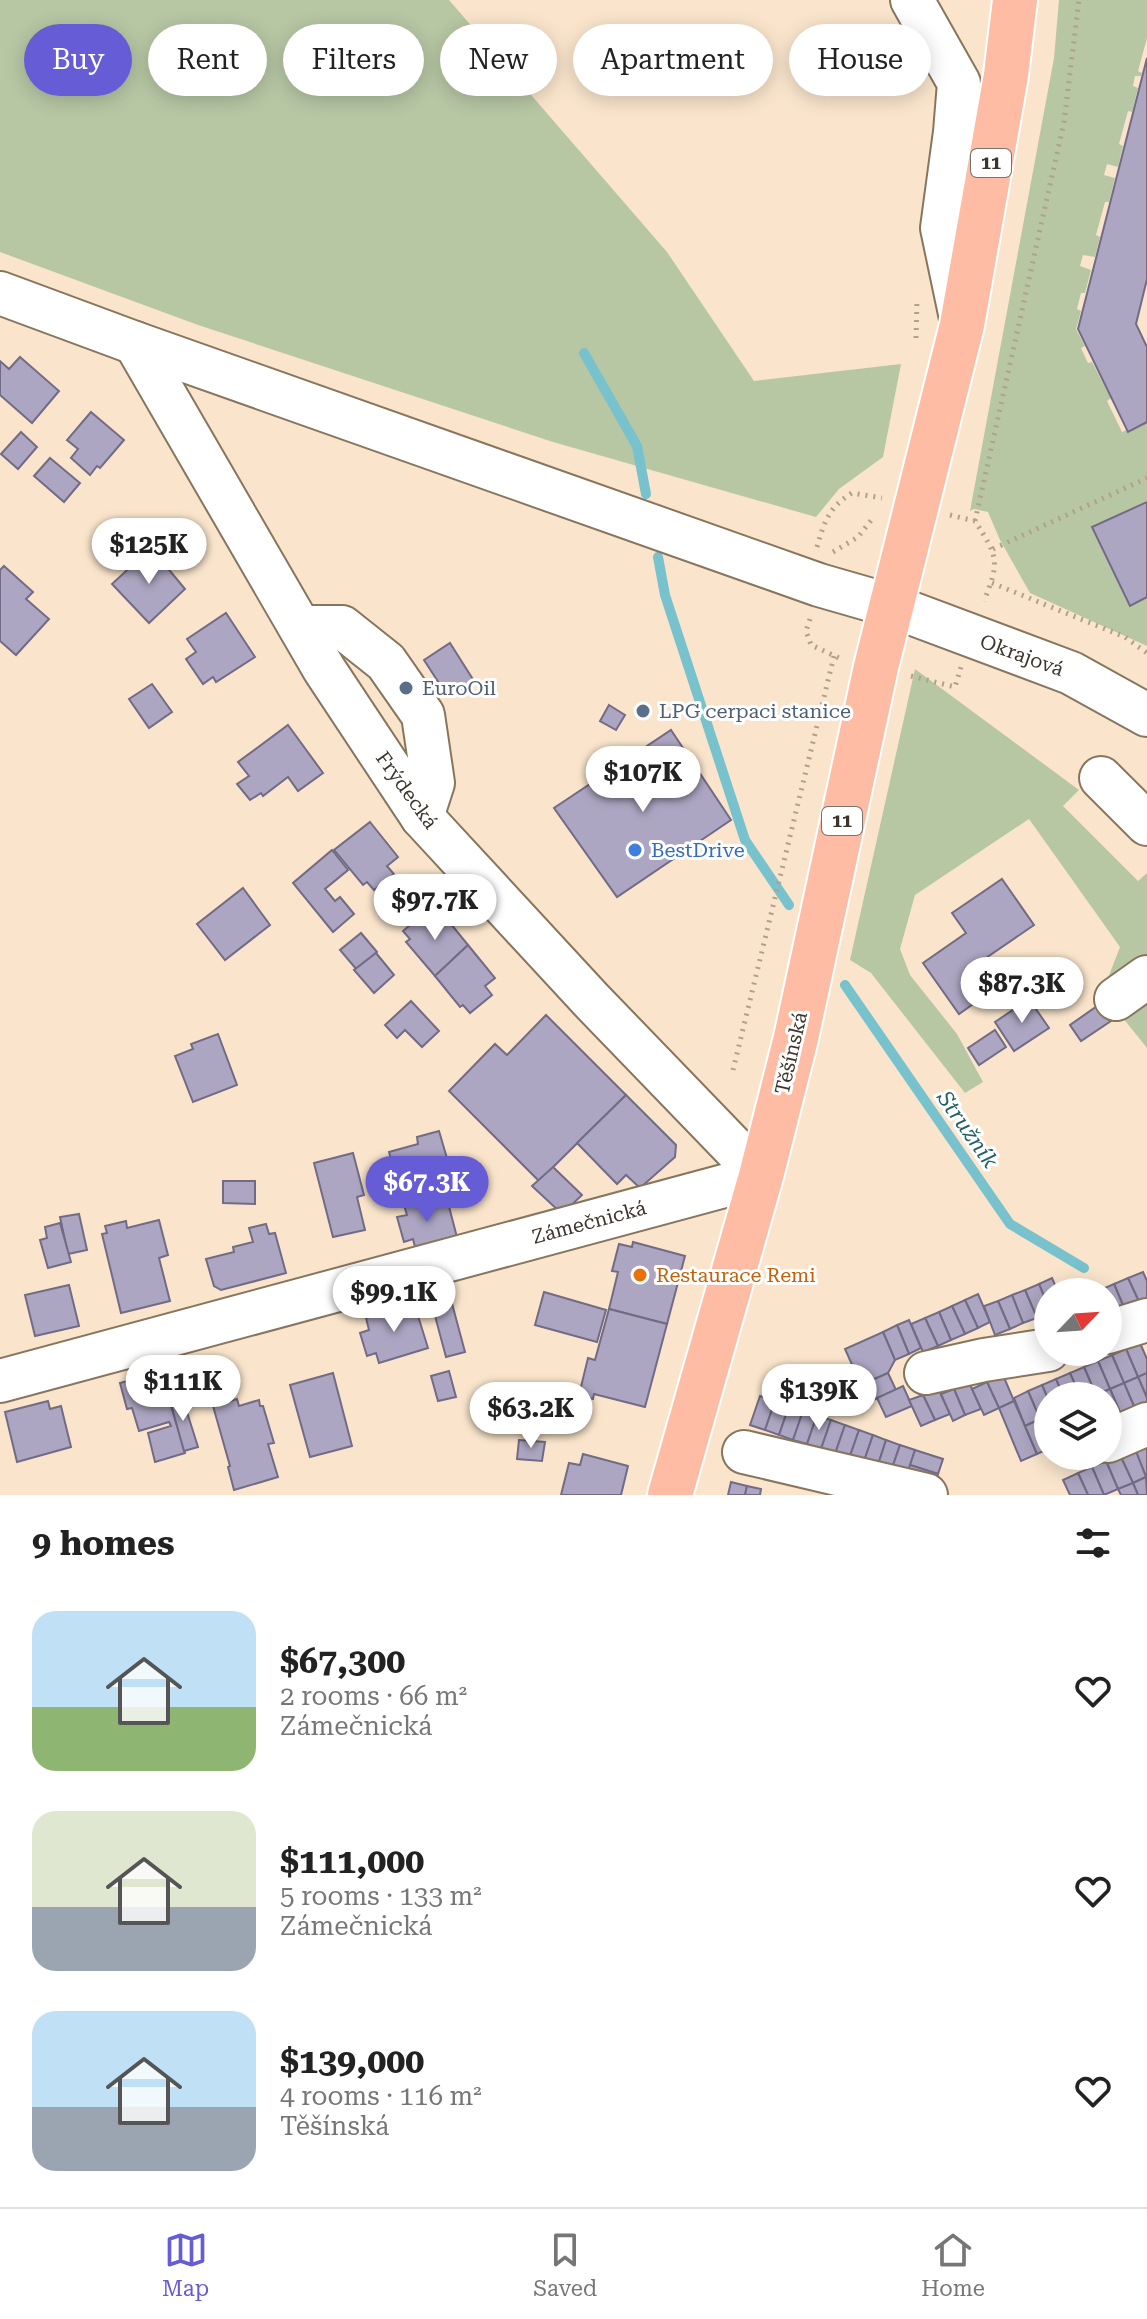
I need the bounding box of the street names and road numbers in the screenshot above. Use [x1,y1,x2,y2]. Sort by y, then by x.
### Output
road number: 11 [971,149,1011,177]
street label: Okrajová [977,629,1067,681]
street label: Frýdecká [371,747,443,833]
road number: 11 [822,807,862,835]
street label: Těšínská [770,1009,812,1097]
street label: Zámečnická [529,1195,649,1249]

